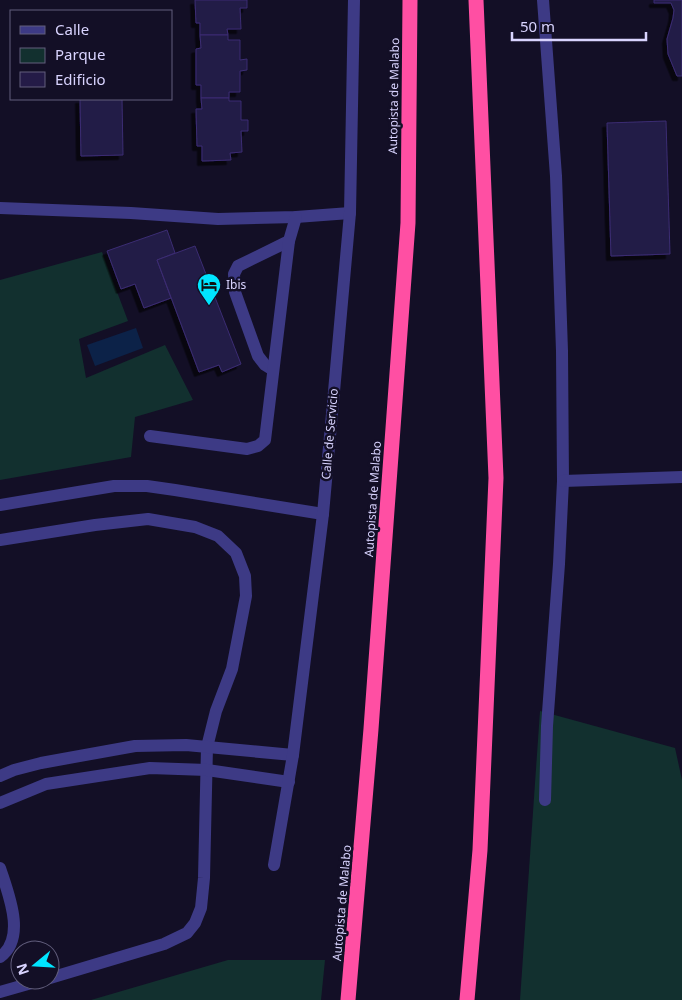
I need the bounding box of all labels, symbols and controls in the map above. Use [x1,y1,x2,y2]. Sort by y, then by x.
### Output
legend [10,10,172,100]
scale bar [512,10,646,42]
text: 50 m [520,16,555,36]
text: Calle [55,19,89,39]
street label: Autopista de Malabo [384,38,403,154]
text: Parque [55,44,105,64]
text: Edificio [55,69,106,89]
hotel icon: Ibis [196,272,222,306]
place label: Ibis [226,276,247,293]
street label: Calle de Servicio [317,388,342,480]
street label: Autopista de Malabo [360,440,385,558]
street label: Autopista de Malabo [328,844,355,962]
north arrow [10,940,60,990]
text: N [11,961,33,978]

